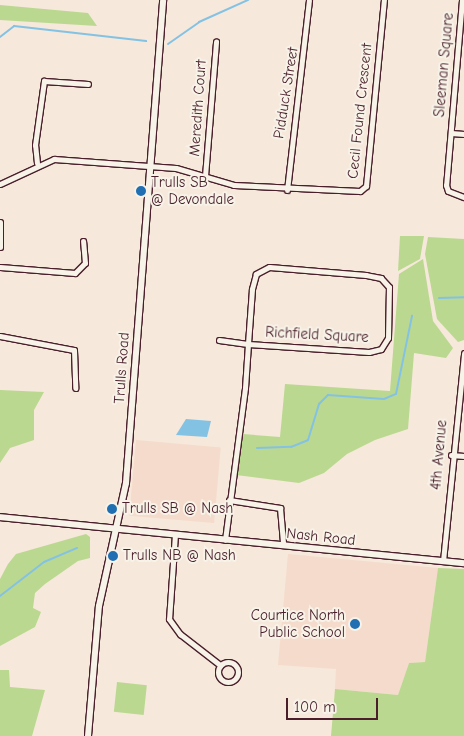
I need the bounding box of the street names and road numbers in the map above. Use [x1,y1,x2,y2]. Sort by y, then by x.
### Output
street label: Sleeman Square [430,12,458,118]
street label: Cecil Found Crescent [344,42,376,180]
street label: Pidduck Street [270,46,302,140]
street label: Meredith Court [186,59,210,157]
street label: Richfield Square [265,323,369,347]
street label: Trulls Road [111,332,133,404]
street label: 4th Avenue [427,419,451,491]
street label: Nash Road [286,524,356,550]

